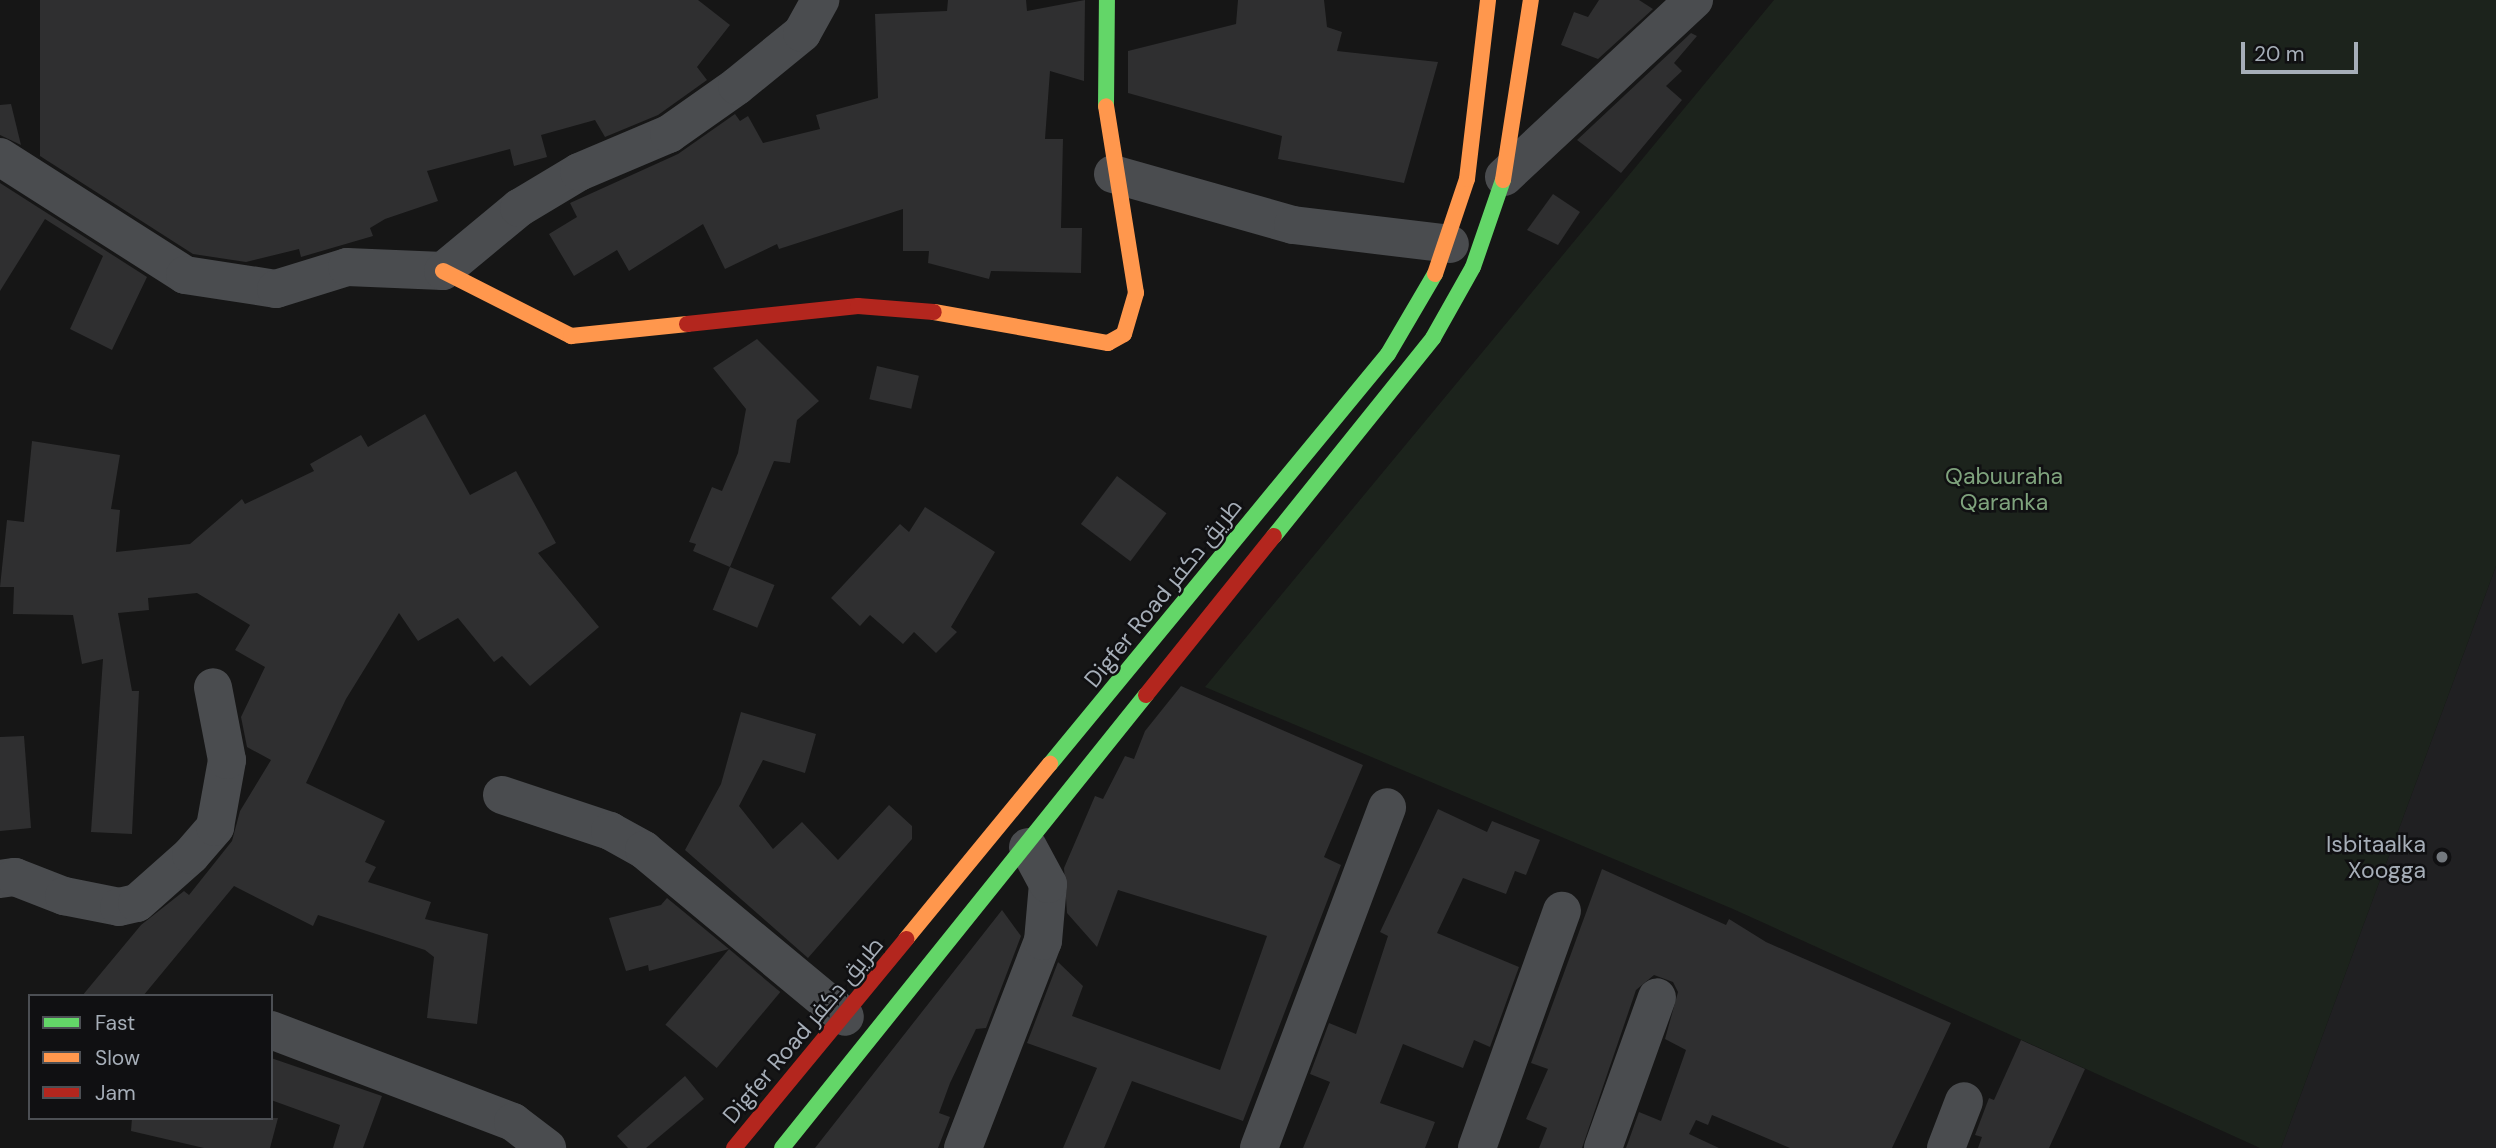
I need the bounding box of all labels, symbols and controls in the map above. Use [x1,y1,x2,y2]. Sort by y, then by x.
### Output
scale bar [2244,28,2361,72]
text: 20 m [2254,40,2305,68]
park label: Qabuuraha Qaranka [1945,462,2063,516]
street label: Digfer Road طريق دكفر [1078,493,1248,693]
place label: Isbitaalka Xoogga [2326,830,2426,884]
marker: Isbitaalka Xoogga [2432,847,2452,867]
street label: Digfer Road طريق دكفر [717,931,889,1129]
legend [28,994,273,1120]
text: Fast [95,1009,135,1037]
text: Slow [95,1044,140,1072]
text: Jam [95,1079,136,1107]

